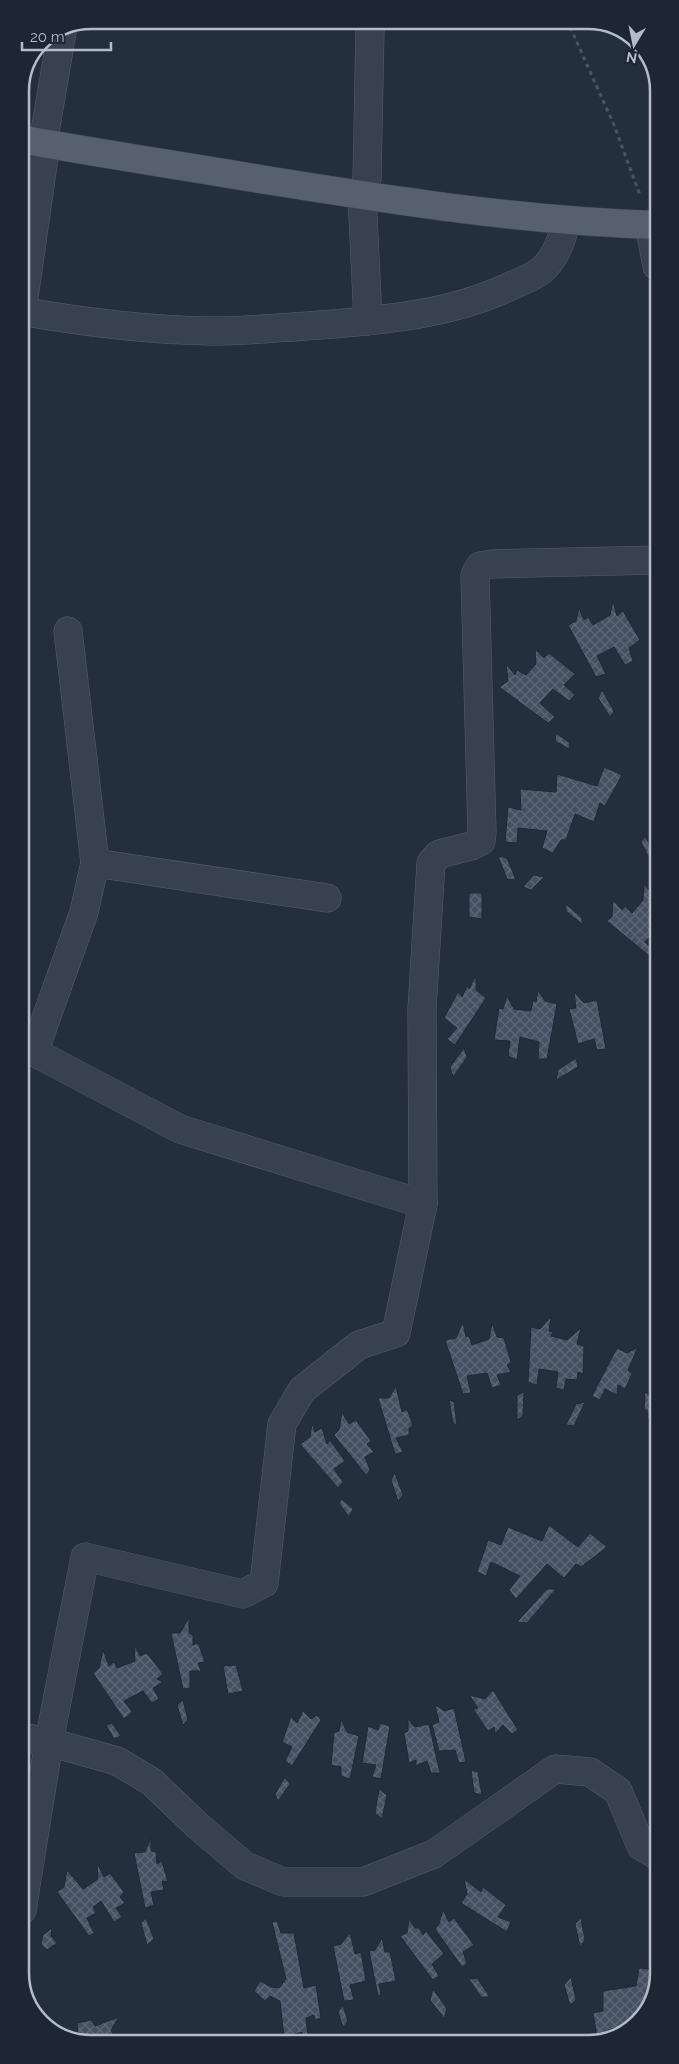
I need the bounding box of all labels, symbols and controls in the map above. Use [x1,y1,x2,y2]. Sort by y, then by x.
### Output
scale bar [22,20,111,52]
north arrow [609,20,659,70]
text: 20 m [30,28,65,46]
text: N [625,49,638,67]

